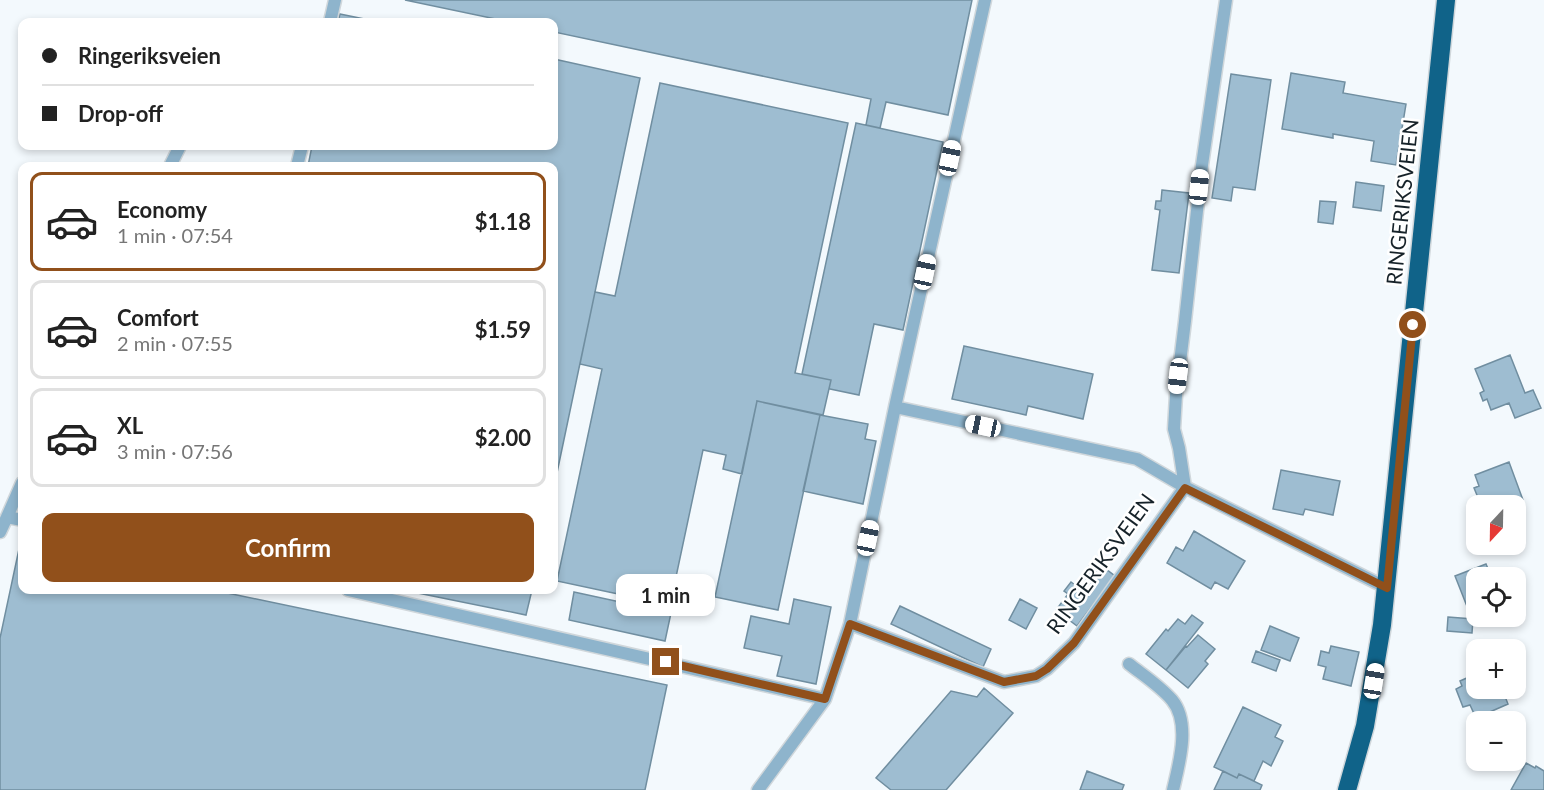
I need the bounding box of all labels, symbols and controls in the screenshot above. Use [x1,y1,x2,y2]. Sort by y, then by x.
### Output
text: Ringeriksveien [78,42,221,69]
text: Drop-off [78,100,163,127]
street label: RINGERIKSVEIEN [1380,117,1423,286]
car [937,139,963,177]
car [1188,168,1210,206]
icon: car [45,195,99,249]
text: Economy [117,196,207,223]
text: $1.18 [475,208,531,235]
text: 1 min · 07:54 [117,223,233,247]
car [912,253,938,291]
icon: car [45,303,99,357]
text: Comfort [117,304,199,331]
route start [1399,311,1426,338]
text: $1.59 [475,316,531,343]
text: 2 min · 07:55 [117,331,233,355]
car [1167,357,1189,395]
icon: car [45,411,99,465]
text: XL [117,412,143,439]
car [964,413,1002,439]
text: $2.00 [475,424,531,451]
text: 3 min · 07:56 [117,439,233,463]
street label: RINGERIKSVEIEN [1041,488,1159,638]
north arrow [1466,495,1526,555]
map controls [1466,495,1526,771]
button: Confirm [42,513,534,582]
car [855,519,881,557]
button: locate [1466,567,1526,627]
callout: 1 min [616,575,716,617]
text: 1 min [641,583,690,607]
button: + [1466,639,1526,699]
route end [652,648,679,675]
car [1362,662,1386,700]
button: − [1466,711,1526,771]

